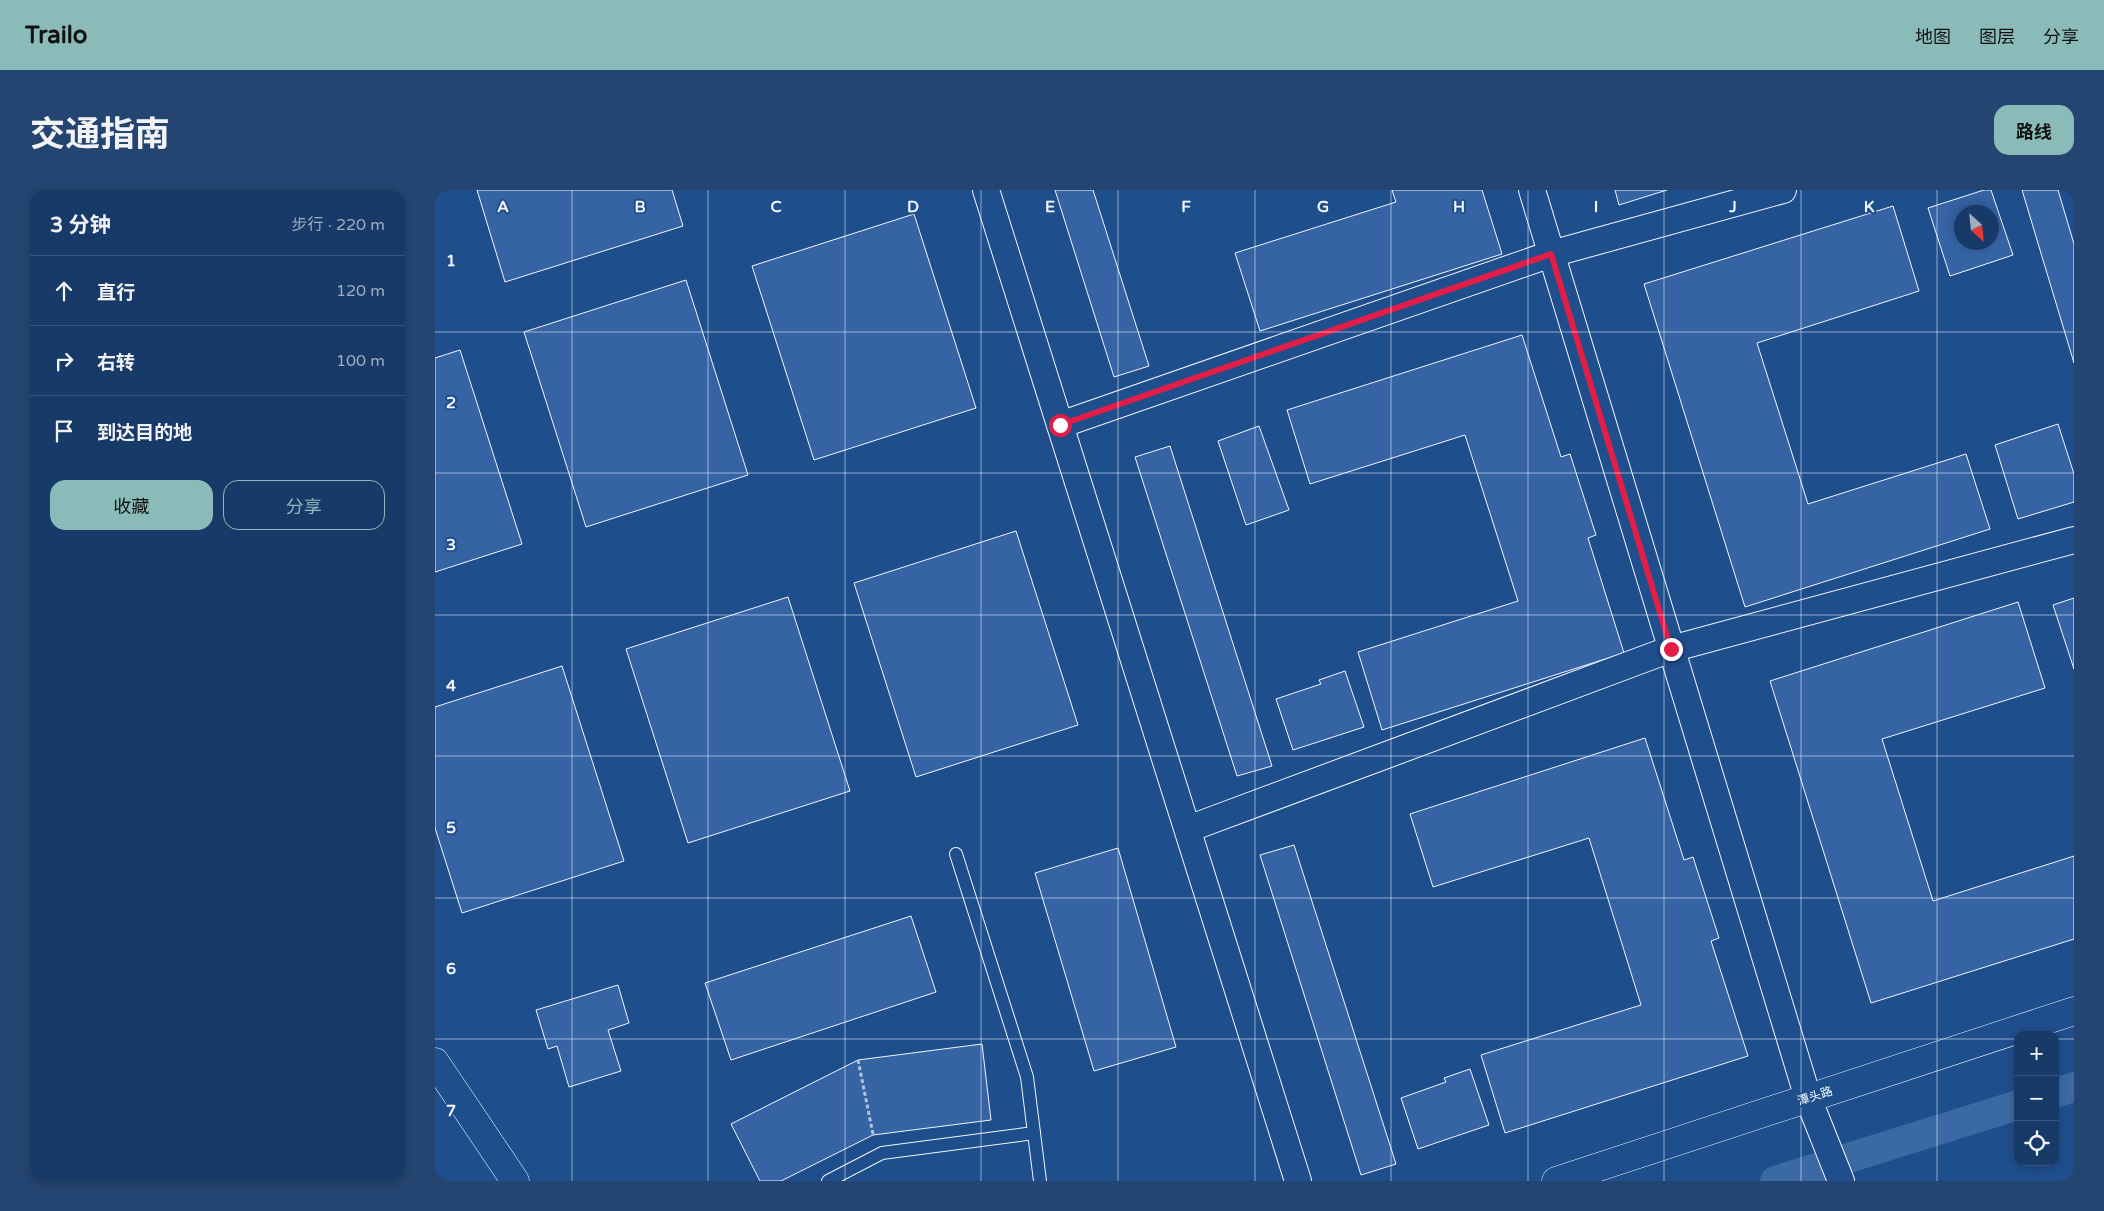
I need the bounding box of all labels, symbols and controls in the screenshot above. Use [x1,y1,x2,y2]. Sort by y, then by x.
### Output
text: Trailo [25,21,87,50]
text: 地图 [1915,26,1951,48]
text: 图层 [1979,26,2015,48]
text: 分享 [2043,26,2079,48]
button: 路线 [1994,105,2074,155]
text: 交通指南 [30,114,170,156]
text: A [497,197,509,217]
text: B [634,197,646,217]
text: C [770,197,782,217]
text: D [907,197,919,217]
text: E [1045,197,1055,217]
text: F [1181,197,1191,217]
text: G [1317,197,1329,217]
text: H [1453,197,1465,217]
text: I [1594,197,1598,217]
text: J [1728,197,1737,217]
text: K [1864,197,1875,217]
north arrow [1954,205,1999,250]
text: 3 分钟 [50,213,111,238]
text: 步行 · 220 m [292,215,385,235]
text: 1 [446,251,456,271]
icon: ahead [50,277,78,305]
text: 120 m [336,281,385,301]
text: 直行 [97,282,135,304]
icon: right [50,347,78,375]
text: 100 m [336,351,385,371]
text: 右转 [97,352,135,374]
text: 2 [446,393,456,413]
route start [1049,414,1072,437]
icon: arrive [50,417,78,445]
text: 到达目的地 [97,422,192,444]
button: 收藏 [50,480,213,530]
button: 分享 [223,480,385,530]
text: 3 [446,535,456,555]
route end [1660,638,1683,661]
text: 4 [446,676,456,696]
text: 5 [446,818,456,838]
text: 6 [446,959,456,979]
map controls [2014,1031,2059,1166]
button: + [2014,1031,2059,1076]
button: − [2014,1076,2059,1121]
street label: 潭头路 [1796,1084,1834,1108]
text: 7 [446,1101,456,1121]
button: locate [2014,1121,2059,1166]

